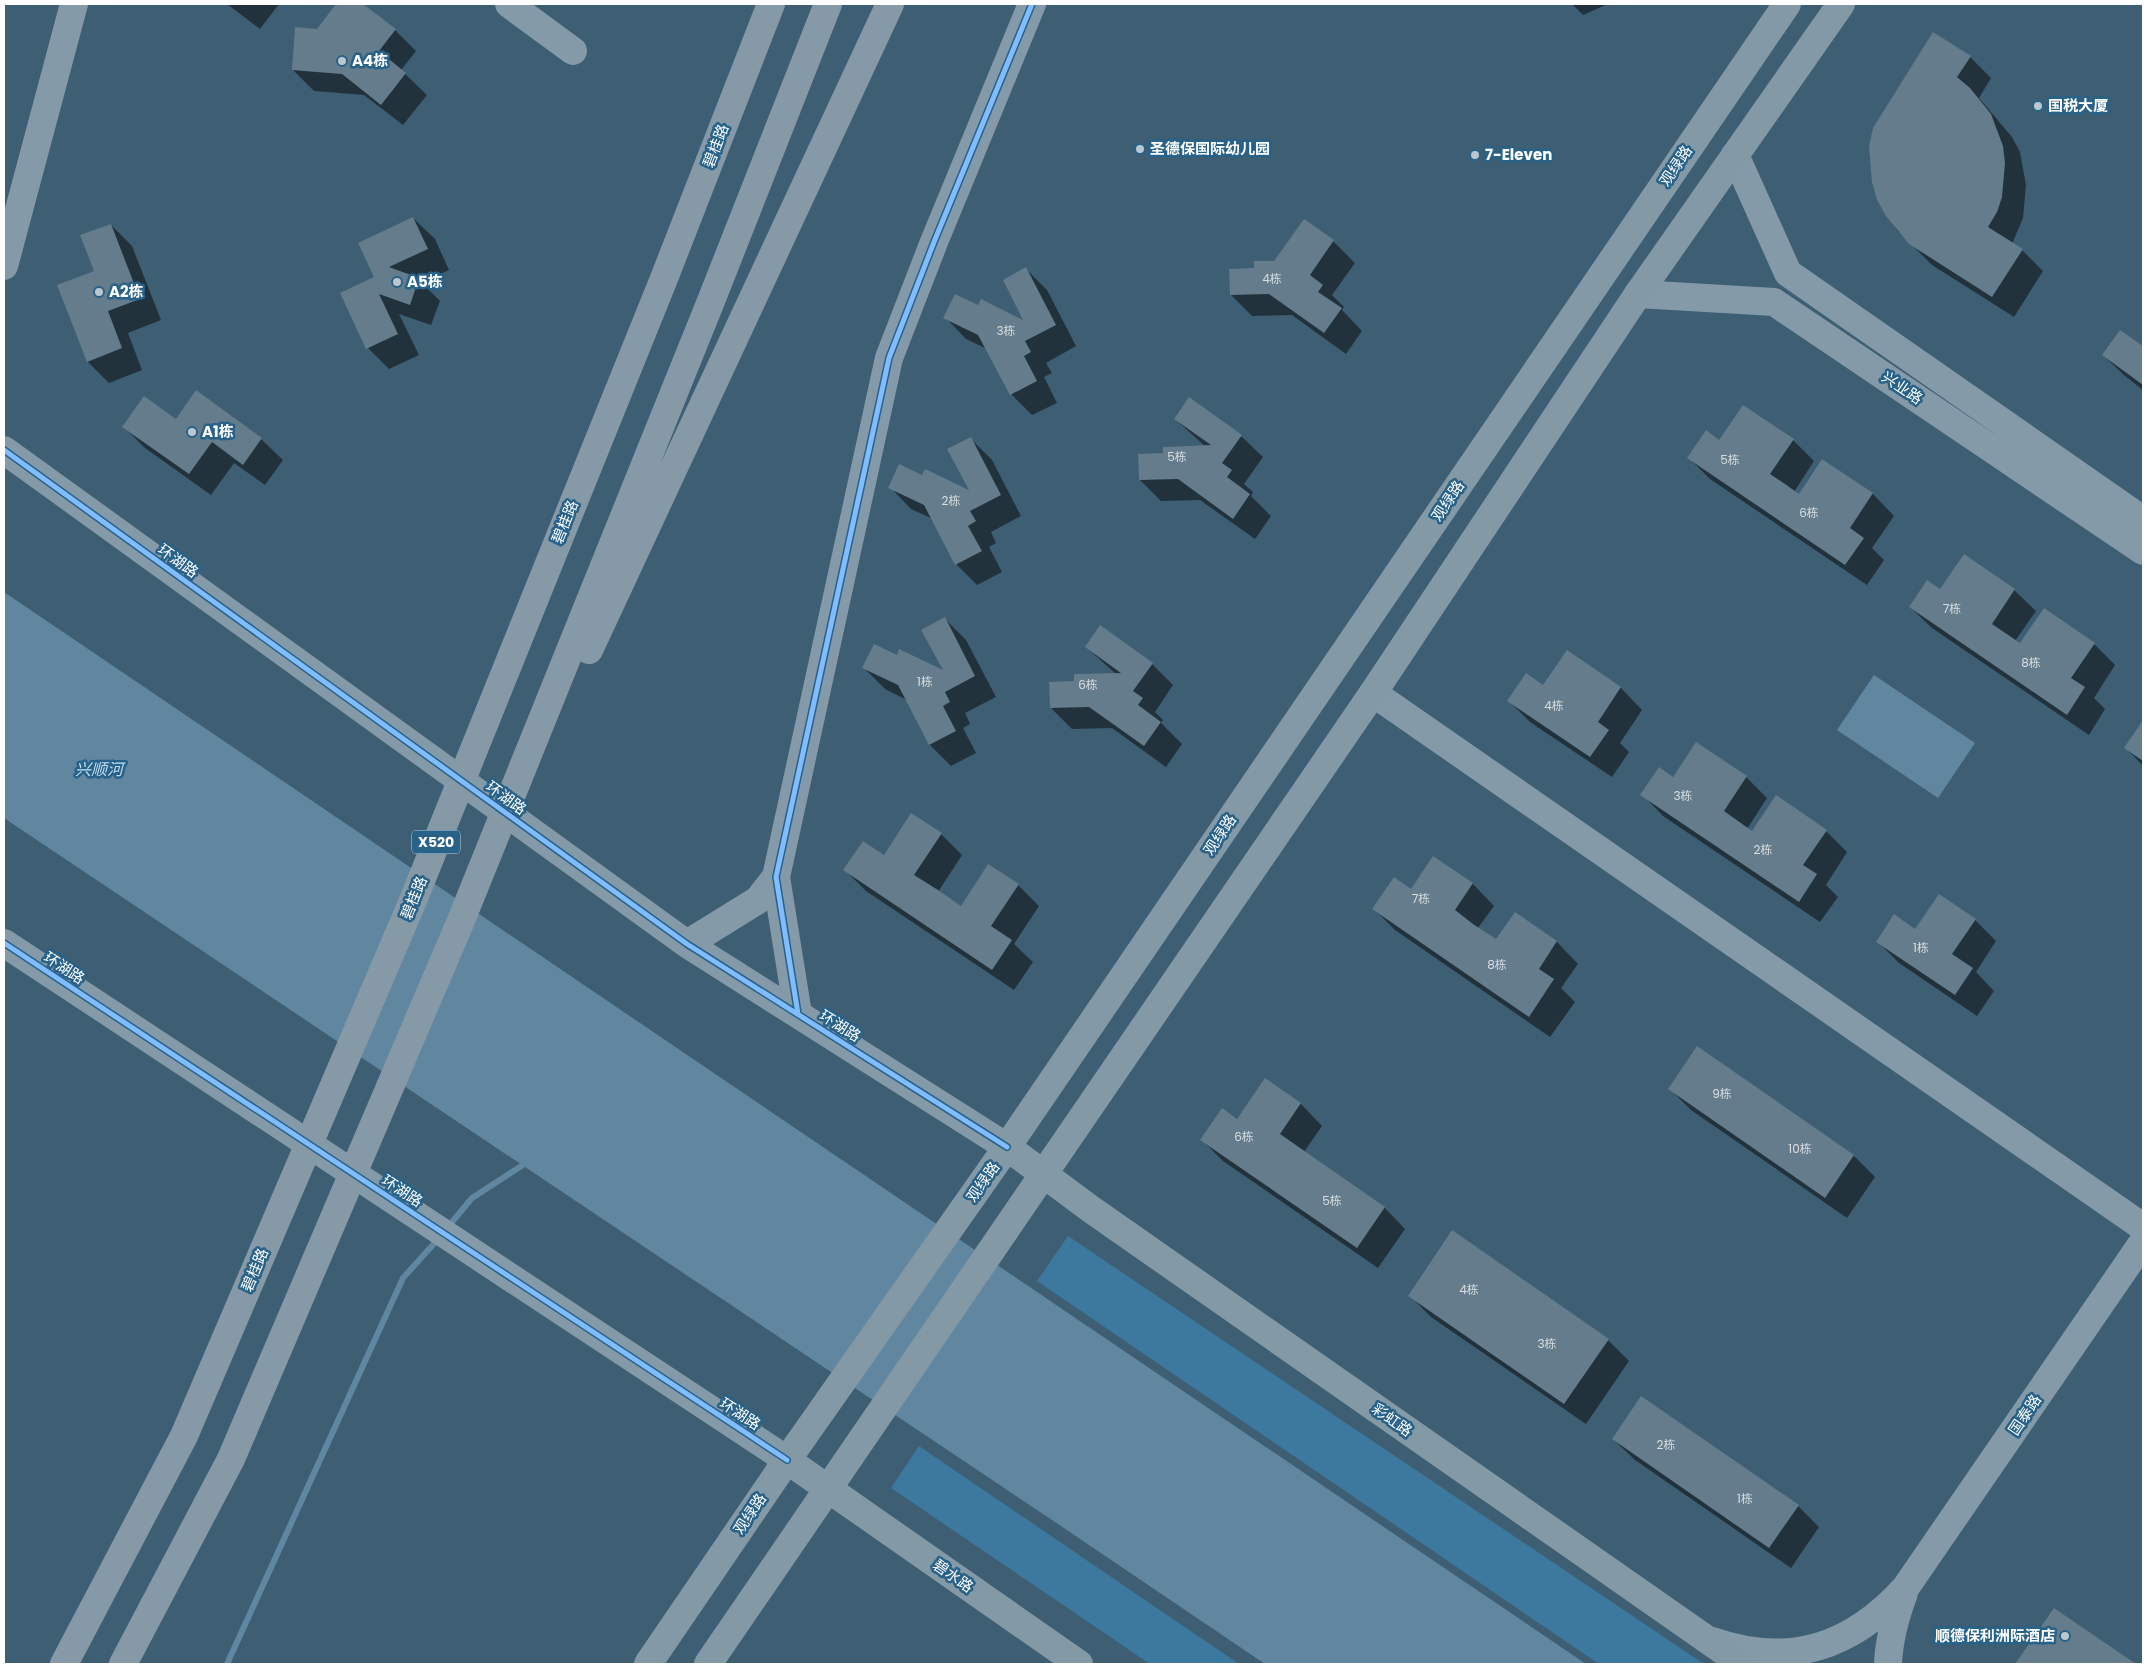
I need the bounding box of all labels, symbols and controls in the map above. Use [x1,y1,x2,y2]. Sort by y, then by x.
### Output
place label: A4栋 [352,50,388,71]
marker: A4栋 [336,55,348,67]
place label: 国税大厦 [2048,95,2108,116]
marker: 国税大厦 [2032,100,2044,112]
street label: 碧桂路 [698,121,733,171]
place label: 圣德保国际幼儿园 [1150,138,1270,159]
street label: 观绿路 [1654,141,1697,190]
marker: 圣德保国际幼儿园 [1134,143,1146,155]
place label: 7-Eleven [1485,144,1552,165]
marker: 7-Eleven [1469,149,1481,161]
house number: 4栋 [1262,270,1282,287]
place label: A5栋 [407,271,443,292]
marker: A5栋 [391,276,403,288]
place label: A2栋 [109,281,144,302]
marker: A2栋 [93,286,105,298]
house number: 3栋 [996,322,1016,339]
street label: 兴业路 [1878,366,1927,409]
place label: A1栋 [202,421,234,442]
marker: A1栋 [186,426,198,438]
house number: 5栋 [1167,448,1187,465]
house number: 5栋 [1720,451,1740,468]
street label: 观绿路 [1426,476,1469,525]
house number: 2栋 [942,492,960,509]
street label: 碧桂路 [546,497,583,547]
house number: 6栋 [1799,504,1819,521]
street label: 环湖路 [154,539,203,582]
house number: 7栋 [1943,600,1961,617]
house number: 8栋 [2021,654,2041,671]
house number: 1栋 [917,673,933,690]
house number: 6栋 [1078,676,1098,693]
house number: 4栋 [1544,697,1564,714]
water label: 兴顺河 [75,758,126,781]
street label: 环湖路 [482,776,531,819]
house number: 3栋 [1673,787,1693,804]
street label: 观绿路 [1198,810,1241,859]
road number: X520 [412,830,460,854]
house number: 2栋 [1754,841,1772,858]
street label: 碧桂路 [395,873,432,923]
house number: 7栋 [1412,890,1430,907]
house number: 1栋 [1913,939,1929,956]
street label: 环湖路 [40,947,89,989]
house number: 8栋 [1487,956,1507,973]
street label: 环湖路 [816,1005,865,1046]
house number: 9栋 [1712,1085,1732,1102]
house number: 6栋 [1234,1128,1254,1145]
house number: 10栋 [1788,1140,1812,1157]
street label: 观绿路 [961,1157,1004,1206]
street label: 环湖路 [378,1170,427,1212]
house number: 5栋 [1322,1192,1342,1209]
street label: 碧桂路 [236,1245,273,1295]
house number: 4栋 [1459,1281,1479,1298]
house number: 3栋 [1537,1335,1557,1352]
street label: 国泰路 [2003,1390,2046,1439]
street label: 环湖路 [716,1393,765,1435]
street label: 彩虹路 [1368,1398,1417,1441]
house number: 2栋 [1657,1436,1675,1453]
street label: 观绿路 [728,1489,771,1538]
house number: 1栋 [1737,1490,1753,1507]
street label: 碧水路 [929,1554,978,1597]
place label: 顺德保利洲际酒店 [1935,1625,2055,1646]
marker: 顺德保利洲际酒店 [2059,1630,2071,1642]

